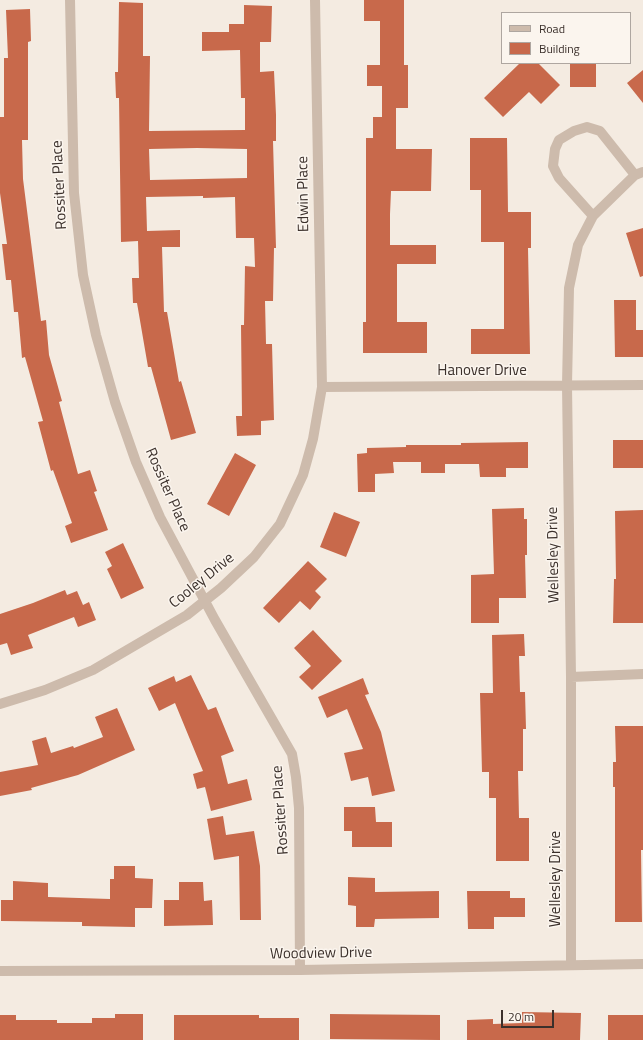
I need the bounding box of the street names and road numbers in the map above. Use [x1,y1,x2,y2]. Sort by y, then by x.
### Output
street label: Rossiter Place [49,140,71,230]
street label: Edwin Place [294,156,314,232]
street label: Hanover Drive [437,362,527,380]
street label: Rossiter Place [141,445,193,535]
street label: Wellesley Drive [544,507,564,603]
street label: Cooley Drive [166,549,238,613]
street label: Rossiter Place [269,765,293,855]
street label: Wellesley Drive [547,831,565,927]
street label: Woodview Drive [270,944,372,964]

